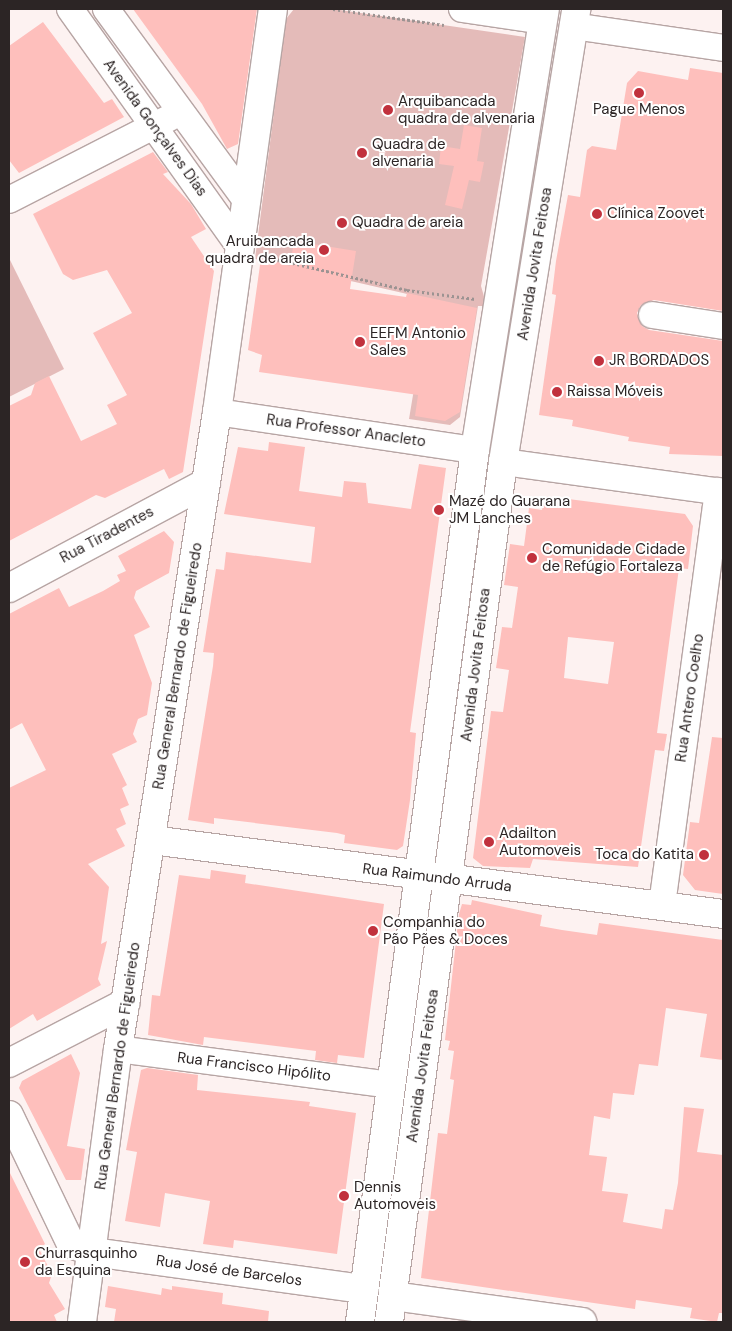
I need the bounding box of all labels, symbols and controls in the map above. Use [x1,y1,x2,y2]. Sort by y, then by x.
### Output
street label: Avenida Gonçalves Dias [99,56,211,200]
marker: Pague Menos [633,87,645,99]
place label: Arquibancada quadra de alvenaria [398,92,535,127]
place label: Pague Menos [593,101,685,119]
marker: Arquibancada quadra de alvenaria [382,104,394,116]
place label: Quadra de alvenaria [372,135,445,170]
marker: Quadra de alvenaria [356,147,368,159]
street label: Avenida Jovita Feitosa [514,186,556,342]
place label: Clínica Zoovet [607,205,705,223]
marker: Clínica Zoovet [591,208,603,220]
place label: Quadra de areia [352,214,463,232]
marker: Quadra de areia [336,217,348,229]
place label: Aruibancada quadra de areia [205,232,314,267]
marker: Aruibancada quadra de areia [318,244,330,256]
place label: EEFM Antonio Sales [370,324,466,359]
marker: EEFM Antonio Sales [354,336,366,348]
place label: JR BORDADOS [609,352,709,370]
marker: JR BORDADOS [593,355,605,367]
place label: Raissa Móveis [567,383,663,401]
marker: Raissa Móveis [551,386,563,398]
street label: Rua Professor Anacleto [265,411,427,451]
place label: Mazé do Guarana JM Lanches [449,492,570,527]
street label: Rua Tiradentes [57,503,157,567]
marker: Mazé do Guarana JM Lanches [433,504,445,516]
place label: Comunidade Cidade de Refúgio Fortaleza [542,540,685,575]
street label: Rua General Bernardo de Figueiredo [150,541,206,791]
marker: Comunidade Cidade de Refúgio Fortaleza [526,552,538,564]
street label: Avenida Jovita Feitosa [458,587,494,743]
street label: Rua Antero Coelho [672,633,708,763]
place label: Adailton Automoveis [499,824,581,859]
marker: Adailton Automoveis [483,836,495,848]
place label: Toca do Katita [595,846,694,864]
marker: Toca do Katita [698,849,710,861]
street label: Rua Raimundo Arruda [361,860,513,896]
place label: Companhia do Pão Pães & Doces [383,913,508,948]
marker: Companhia do Pão Pães & Doces [367,925,379,937]
street label: Rua General Bernardo de Figueiredo [92,941,144,1191]
street label: Avenida Jovita Feitosa [403,988,443,1144]
street label: Rua Francisco Hipólito [176,1049,332,1085]
place label: Dennis Automoveis [354,1178,436,1213]
marker: Dennis Automoveis [338,1190,350,1202]
place label: Churrasquinho da Esquina [35,1244,137,1279]
street label: Rua José de Barcelos [155,1252,303,1290]
marker: Churrasquinho da Esquina [19,1256,31,1268]

